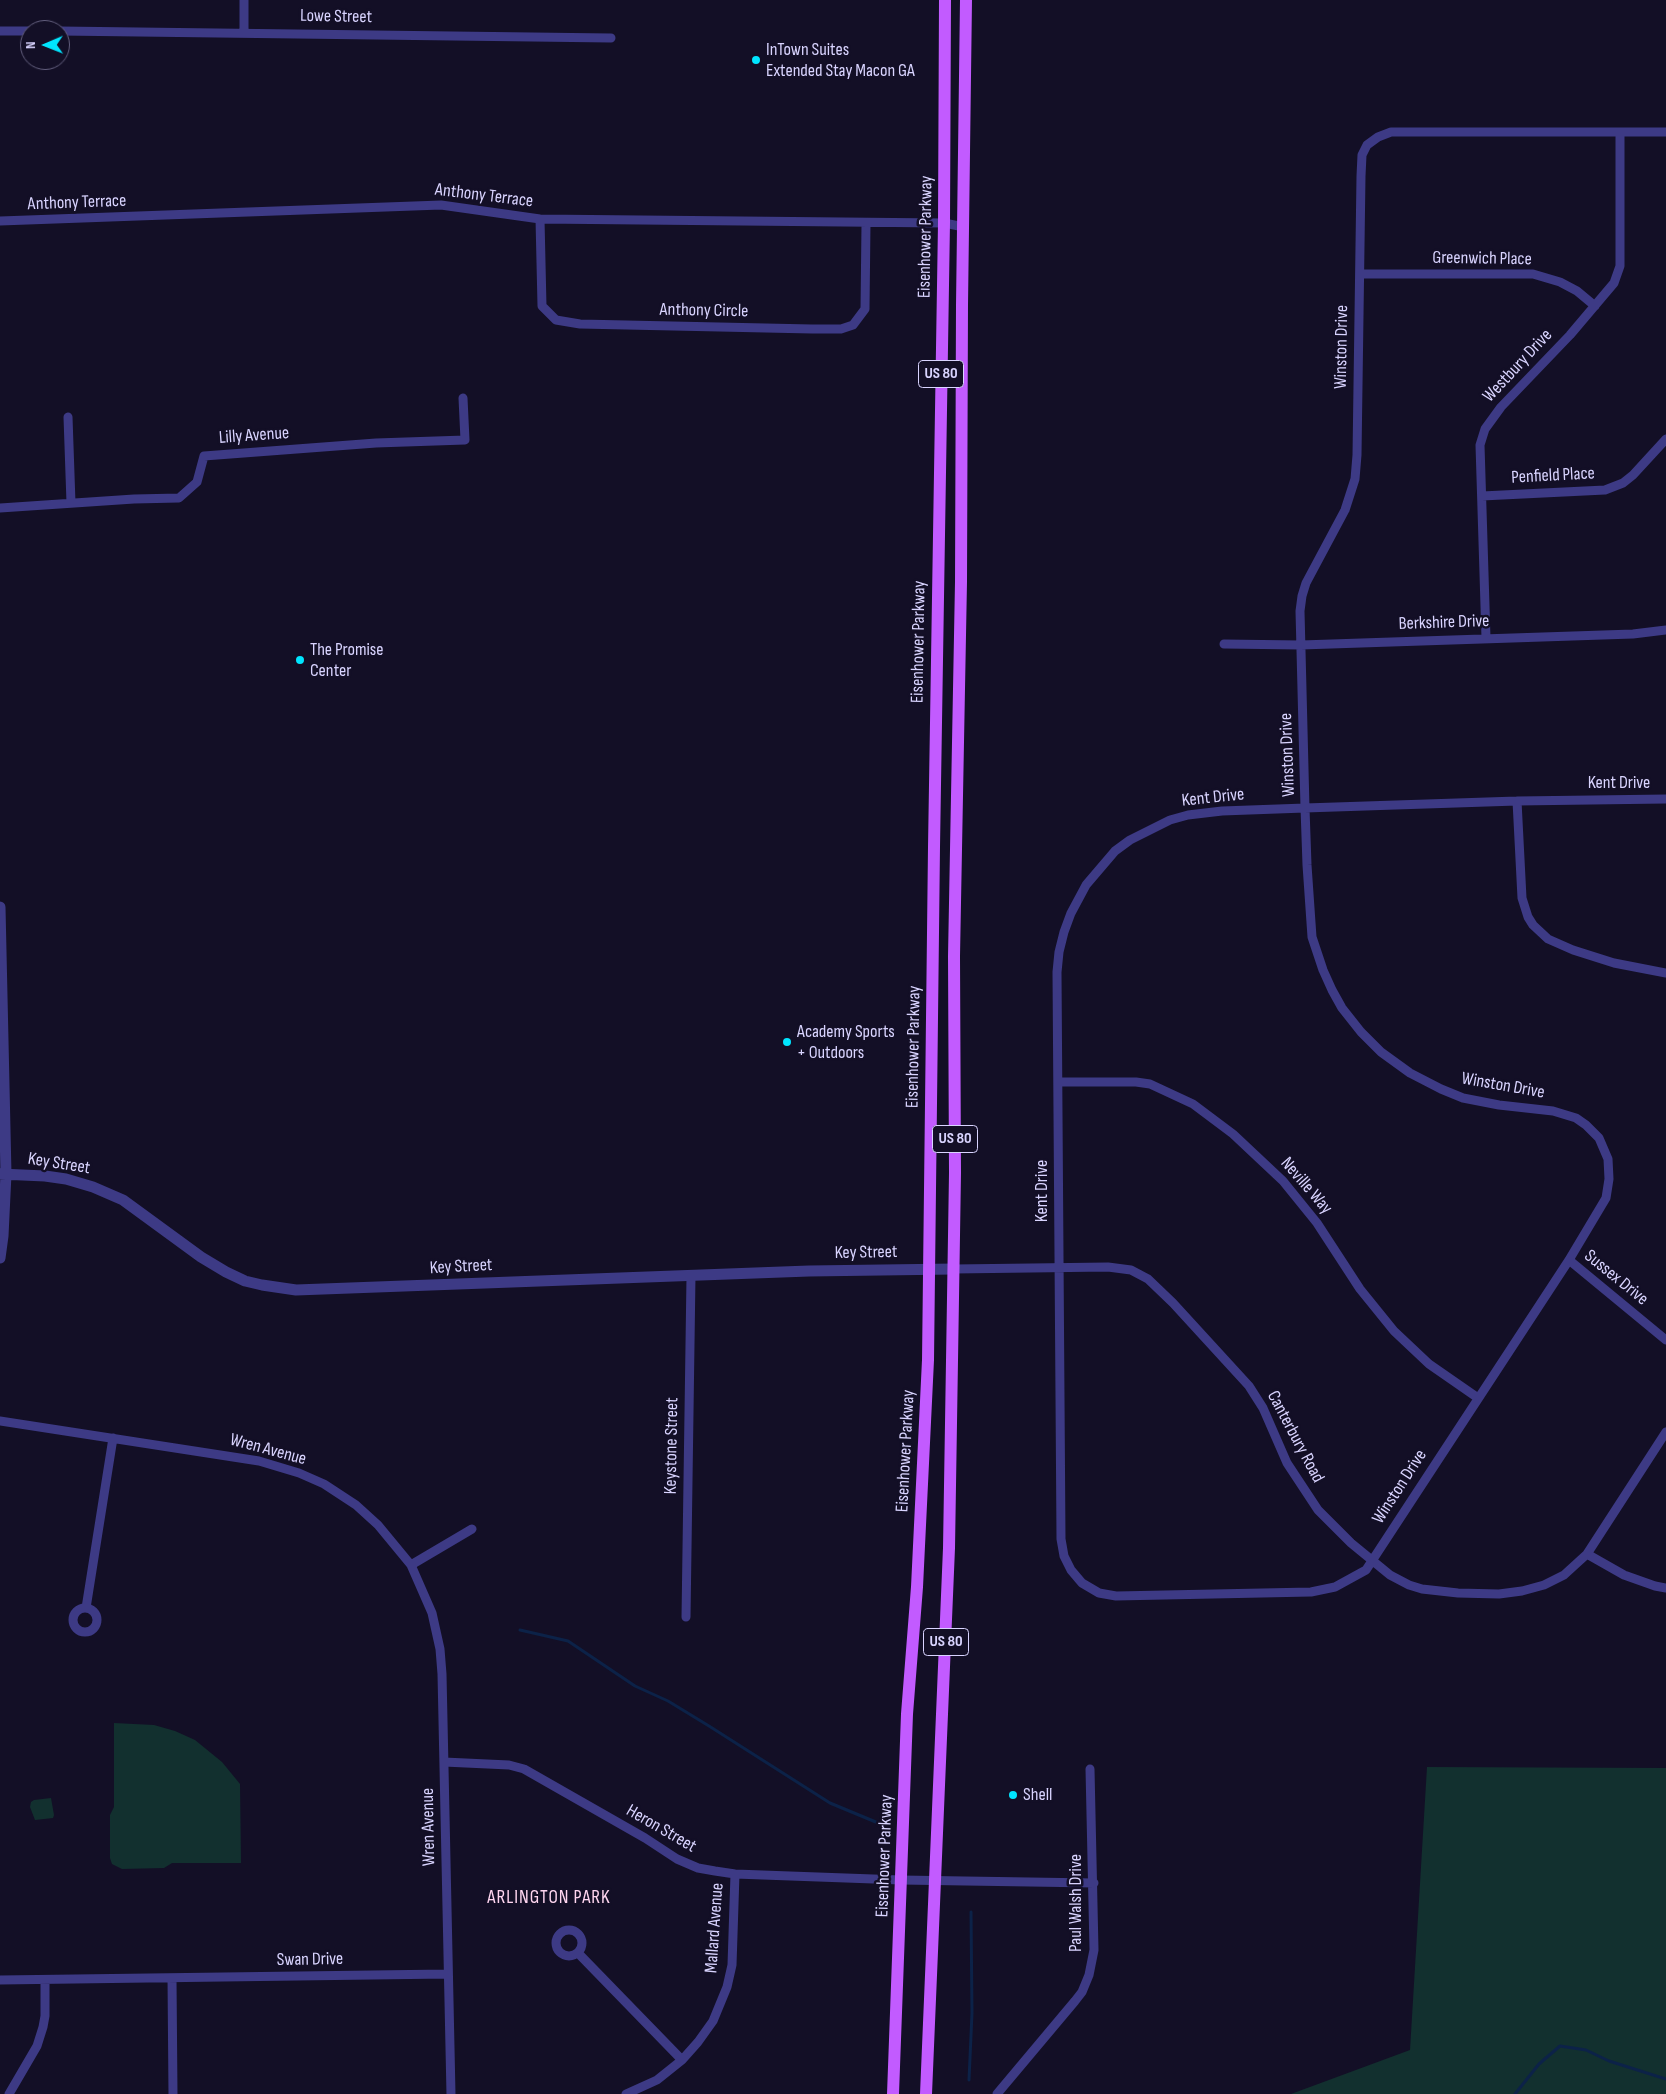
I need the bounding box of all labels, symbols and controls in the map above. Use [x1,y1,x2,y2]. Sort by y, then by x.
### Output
street label: Lowe Street [300,6,372,28]
north arrow [20,20,70,70]
place label: InTown Suites Extended Stay Macon GA [766,39,915,82]
text: N [22,41,39,49]
marker: InTown Suites Extended Stay Macon GA [750,54,762,66]
street label: Eisenhower Parkway [914,176,938,298]
street label: Anthony Terrace [434,179,534,213]
street label: Anthony Terrace [27,190,127,216]
street label: Greenwich Place [1432,247,1532,271]
street label: Anthony Circle [659,299,749,323]
street label: Winston Drive [1330,305,1354,389]
street label: Westbury Drive [1479,325,1557,407]
road number: US 80 [918,360,964,388]
street label: Lilly Avenue [218,423,290,449]
street label: Penfield Place [1511,463,1595,489]
street label: Eisenhower Parkway [907,581,931,703]
street label: Berkshire Drive [1398,611,1490,635]
place label: The Promise Center [310,639,383,682]
marker: The Promise Center [294,654,306,666]
street label: Winston Drive [1276,713,1300,797]
street label: Kent Drive [1588,772,1650,794]
street label: Kent Drive [1181,784,1245,812]
street label: Eisenhower Parkway [902,986,926,1108]
place label: Academy Sports + Outdoors [797,1021,895,1064]
marker: Academy Sports + Outdoors [781,1036,793,1048]
street label: Winston Drive [1460,1068,1546,1104]
road number: US 80 [932,1126,978,1152]
street label: Key Street [26,1148,92,1180]
street label: Neville Way [1275,1153,1337,1219]
street label: Kent Drive [1031,1160,1053,1222]
street label: Key Street [834,1242,898,1264]
street label: Sussex Drive [1580,1246,1652,1310]
street label: Key Street [429,1255,493,1279]
street label: Canterbury Road [1262,1387,1328,1487]
street label: Eisenhower Parkway [892,1389,920,1513]
street label: Keystone Street [660,1397,684,1495]
street label: Wren Avenue [227,1429,309,1471]
street label: Winston Drive [1368,1446,1432,1528]
road number: US 80 [924,1628,968,1655]
place label: Shell [1023,1784,1052,1806]
street label: Wren Avenue [418,1788,440,1866]
marker: Shell [1007,1789,1019,1801]
street label: Eisenhower Parkway [872,1794,898,1918]
street label: Heron Street [622,1800,700,1858]
street label: Paul Walsh Drive [1065,1854,1087,1952]
street label: Mallard Avenue [701,1882,729,1974]
district label: ARLINGTON PARK [486,1887,612,1909]
street label: Swan Drive [277,1949,343,1971]

